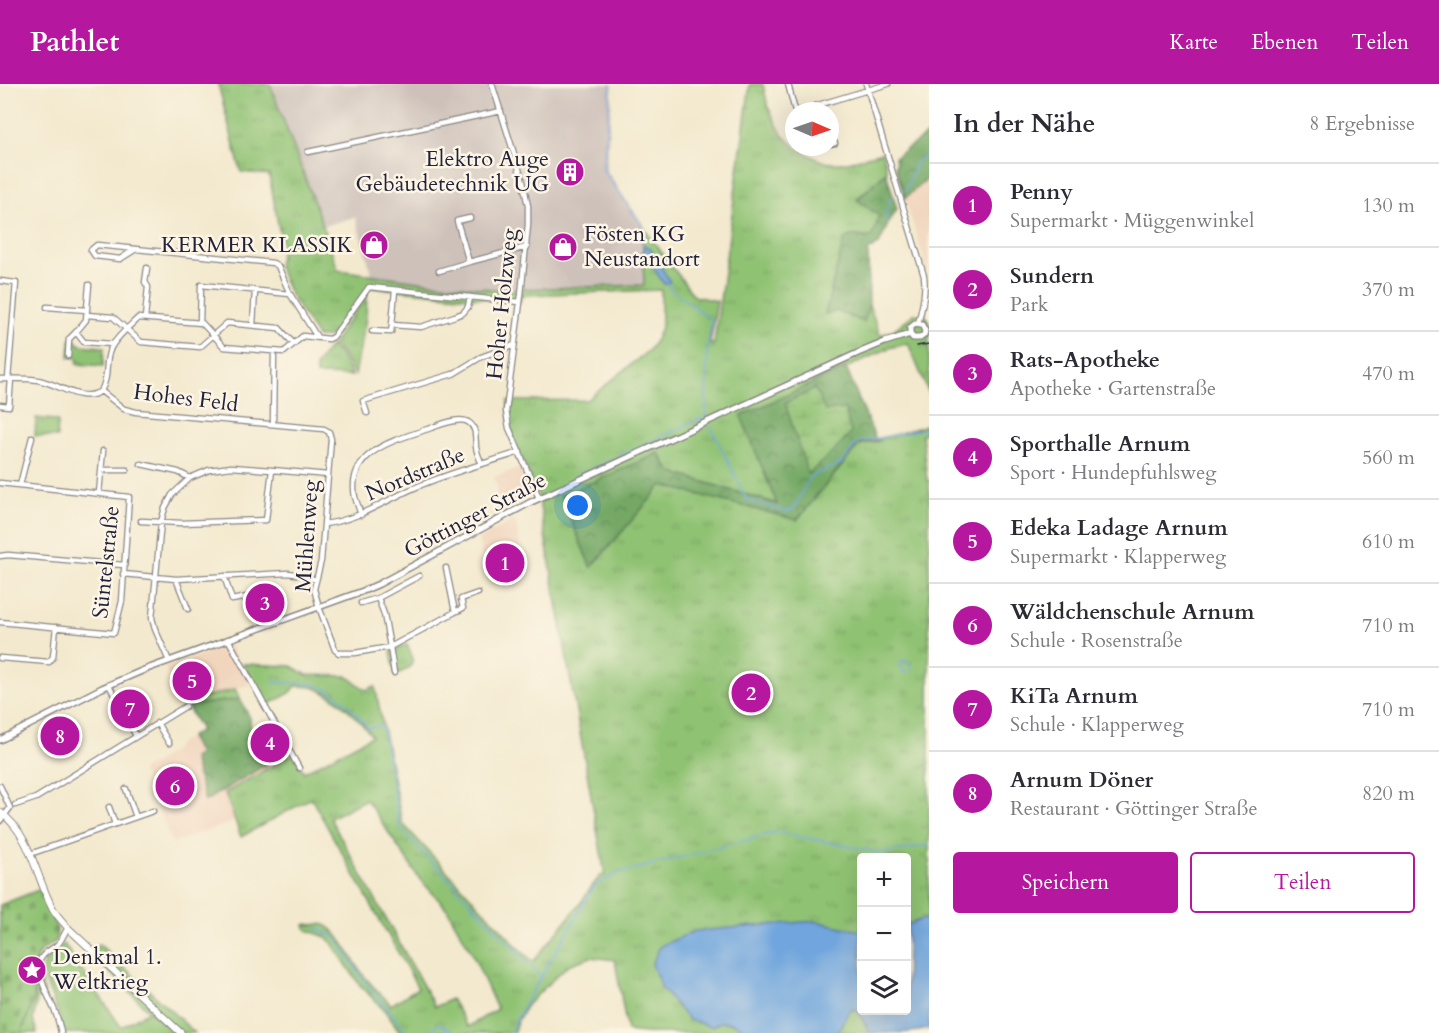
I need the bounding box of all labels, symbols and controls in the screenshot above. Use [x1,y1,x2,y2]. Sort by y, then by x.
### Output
text: Pathlet [30,23,119,61]
text: Karte [1170,28,1218,57]
text: Ebenen [1251,28,1318,57]
text: Teilen [1351,28,1409,57]
north arrow [785,102,839,156]
text: In der Nähe [953,106,1095,141]
text: 8 Ergebnisse [1309,110,1415,137]
place label: Elektro Auge Gebäudetechnik UG [356,144,549,199]
building icon: Elektro Auge Gebäudetechnik UG [554,156,586,188]
text: Penny [1010,177,1073,207]
text: 1 [967,192,978,219]
text: 130 m [1362,192,1415,219]
text: Supermarkt · Müggenwinkel [1010,207,1254,234]
place label: Fösten KG Neustandort [584,219,700,274]
street label: Hoher Holzweg [479,226,525,381]
shop icon: KERMER KLASSIK [358,229,390,261]
place label: KERMER KLASSIK [161,230,354,260]
shop icon: Fösten KG Neustandort [547,231,579,263]
text: Sundern [1010,261,1094,291]
text: 2 [967,276,978,303]
text: 370 m [1362,276,1415,303]
text: Park [1010,291,1048,318]
text: Rats-Apotheke [1010,345,1160,375]
text: 3 [967,360,978,387]
text: 470 m [1362,360,1415,387]
text: Apotheke · Gartenstraße [1010,375,1216,402]
street label: Hohes Feld [132,377,240,419]
text: Sporthalle Arnum [1010,429,1190,459]
street label: Nordstraße [361,440,469,508]
text: 4 [967,444,978,471]
text: 560 m [1362,444,1415,471]
text: Sport · Hundepfuhlsweg [1010,459,1217,486]
street label: Göttinger Straße [399,465,551,565]
street label: Mühlenweg [288,478,326,593]
your location [563,491,592,520]
street label: Süntelstraße [85,504,127,620]
text: Edeka Ladage Arnum [1010,513,1228,543]
text: 5 [967,528,978,555]
text: 610 m [1362,528,1415,555]
pin: 1 [486,540,524,586]
text: Supermarkt · Klapperweg [1010,543,1226,570]
pin: 3 [246,580,284,626]
text: Wäldchenschule Arnum [1010,597,1255,627]
text: 6 [967,612,978,639]
text: 710 m [1362,612,1415,639]
text: Schule · Rosenstraße [1010,627,1183,654]
pin: 5 [172,658,212,704]
pin: 2 [732,670,771,716]
text: KiTa Arnum [1010,681,1138,711]
pin: 7 [110,686,150,732]
text: 7 [967,696,978,723]
text: 710 m [1362,696,1415,723]
text: Schule · Klapperweg [1010,711,1184,738]
pin: 8 [40,714,80,758]
pin: 4 [250,720,290,766]
pin: 6 [156,764,195,808]
text: Arnum Döner [1010,765,1153,795]
text: 8 [967,780,978,807]
text: 820 m [1362,780,1415,807]
text: Restaurant · Göttinger Straße [1010,795,1258,822]
button: Speichern [953,852,1178,913]
button: Teilen [1190,852,1415,913]
map controls [857,853,911,1015]
button: + [857,853,911,907]
button: − [857,907,911,961]
place label: Denkmal 1. Weltkrieg [52,942,162,997]
place icon: Denkmal 1. Weltkrieg [16,954,48,986]
button: layers [857,961,911,1015]

